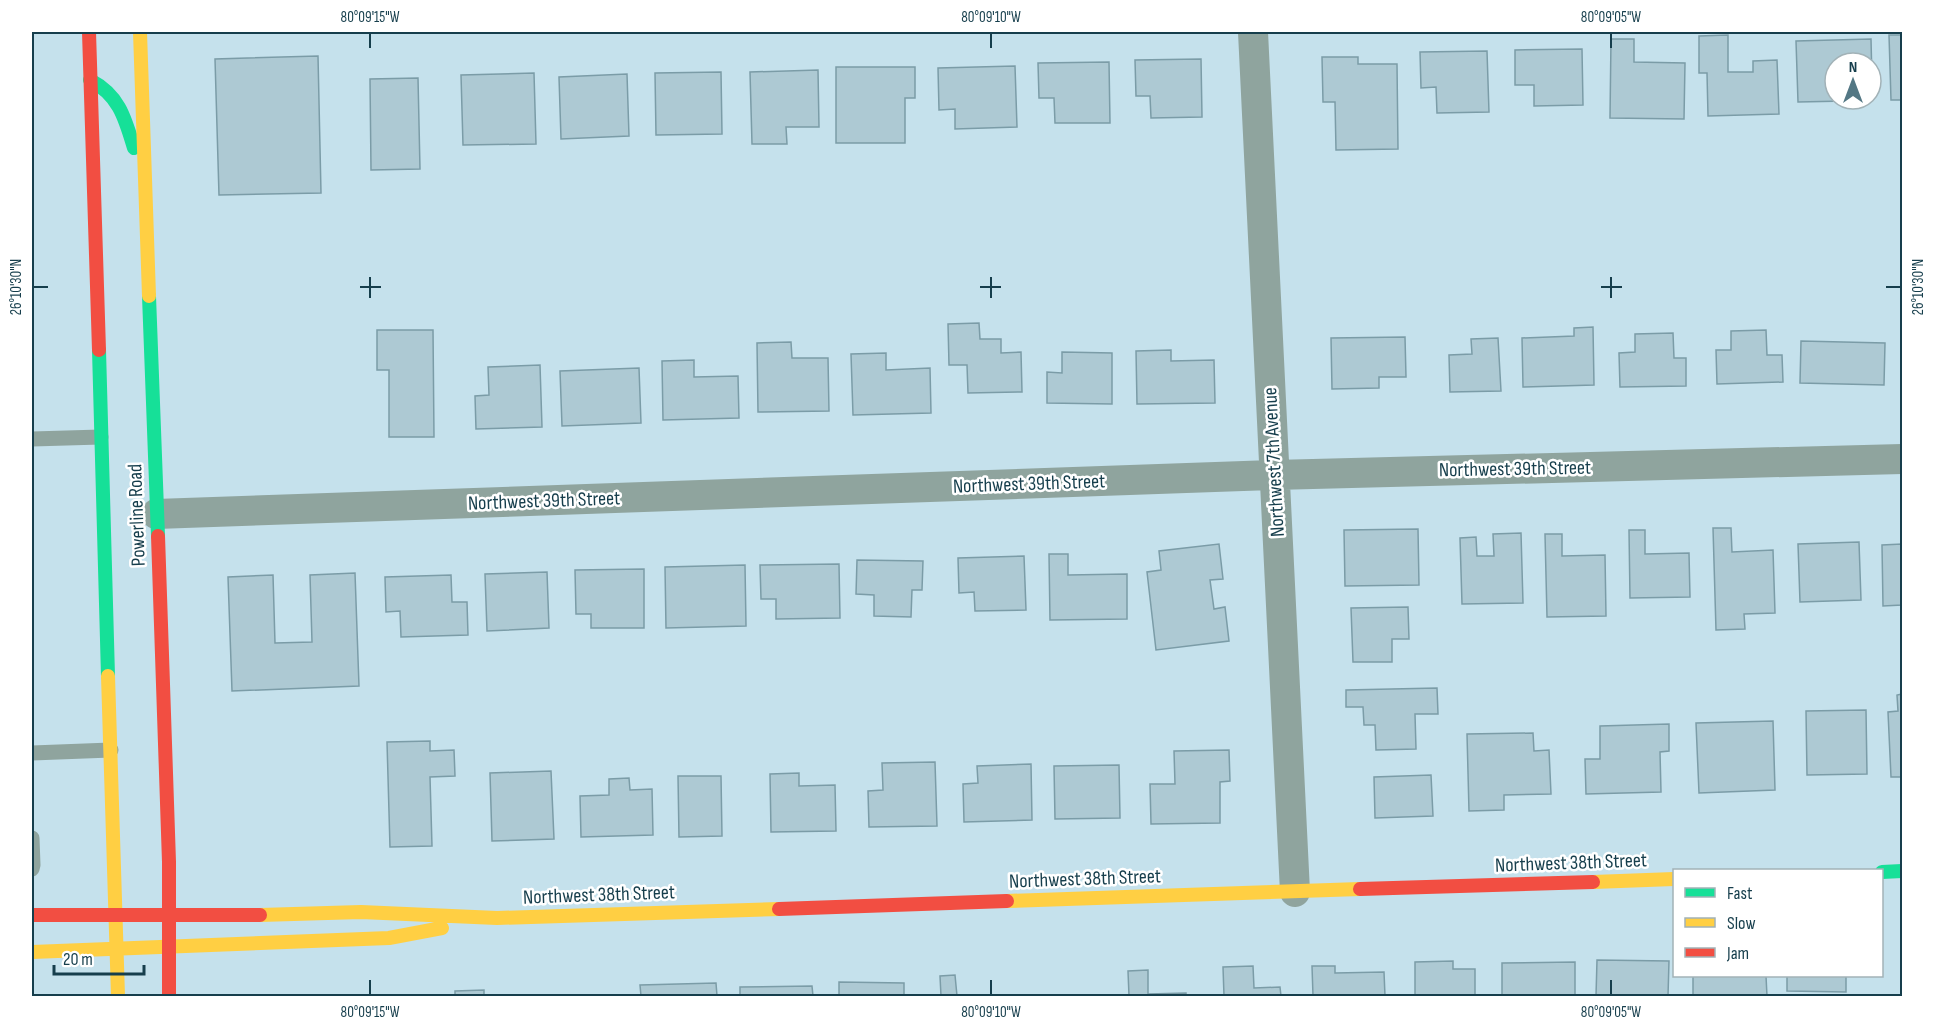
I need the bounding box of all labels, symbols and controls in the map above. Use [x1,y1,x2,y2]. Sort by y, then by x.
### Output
text: 80°09'15"W [341,8,400,27]
text: 80°09'10"W [961,8,1021,27]
text: 80°09'05"W [1581,8,1641,27]
north arrow [1823,51,1883,111]
text: N [1849,58,1857,77]
text: 26°10'30"N [7,259,26,315]
text: 26°10'30"N [1909,259,1928,315]
street label: Northwest 7th Avenue [1258,387,1290,537]
street label: Northwest 39th Street [1439,456,1591,482]
street label: Powerline Road [123,463,151,567]
street label: Northwest 39th Street [953,469,1105,499]
street label: Northwest 39th Street [468,486,620,516]
street label: Northwest 38th Street [1495,848,1647,878]
street label: Northwest 38th Street [1009,864,1161,894]
legend [1673,869,1883,977]
street label: Northwest 38th Street [523,880,675,910]
text: Fast [1727,883,1753,904]
text: Slow [1727,913,1756,934]
scale bar [54,938,144,976]
text: Jam [1726,943,1749,964]
text: 20 m [63,949,93,970]
text: 80°09'15"W [341,1003,400,1022]
text: 80°09'10"W [961,1003,1021,1022]
text: 80°09'05"W [1581,1003,1641,1022]

